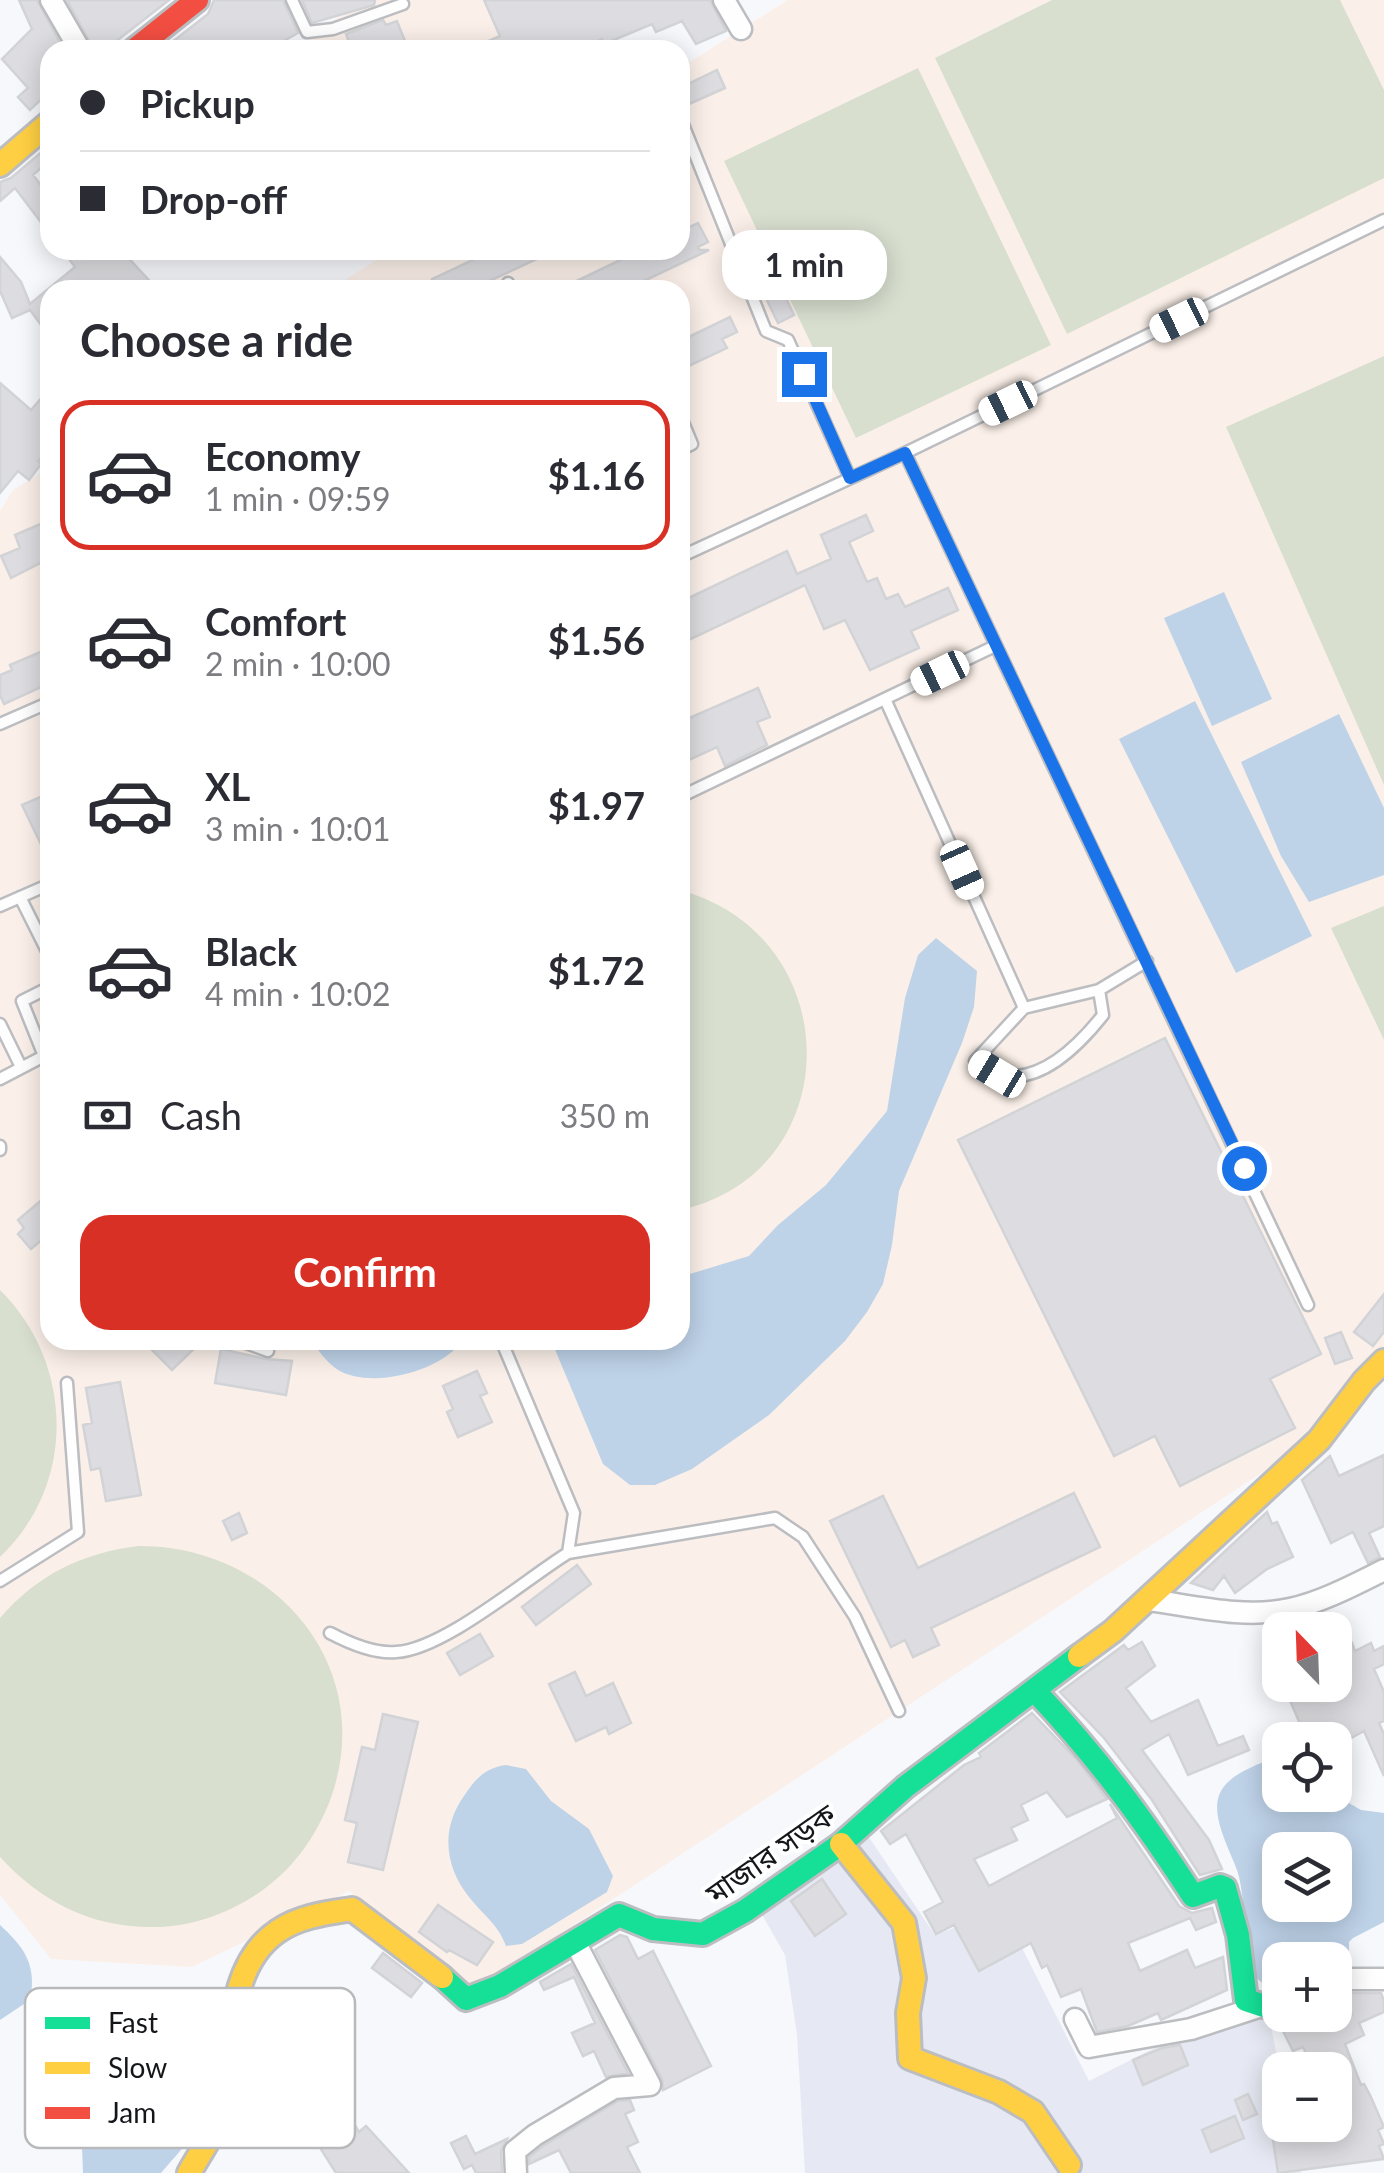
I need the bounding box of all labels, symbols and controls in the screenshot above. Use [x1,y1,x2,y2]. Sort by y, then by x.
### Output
text: Pickup [140,80,255,126]
text: Drop-off [140,176,287,222]
callout: 1 min [722,229,886,299]
text: 1 min [765,245,844,284]
car [1145,293,1213,347]
text: Choose a ride [80,313,353,367]
route end [782,352,827,397]
car [974,376,1042,430]
icon: car [85,430,175,520]
text: Economy [205,433,360,479]
text: $1.16 [548,452,645,498]
text: 1 min · 09:59 [205,479,391,518]
icon: car [85,595,175,685]
text: Comfort [205,598,346,644]
text: $1.56 [548,617,645,663]
text: 2 min · 10:00 [205,644,391,683]
car [906,646,974,700]
icon: car [85,760,175,850]
text: XL [205,763,250,809]
text: $1.97 [548,782,645,828]
text: 3 min · 10:01 [205,809,391,848]
car [936,836,988,904]
icon: car [85,925,175,1015]
text: Black [205,928,297,974]
text: $1.72 [548,947,645,993]
text: 4 min · 10:02 [205,974,391,1013]
car [964,1046,1030,1102]
icon: cash [80,1088,135,1143]
text: Cash [160,1092,242,1138]
text: 350 m [560,1096,650,1135]
route start [1222,1146,1267,1191]
button: Confirm [80,1215,650,1330]
north arrow [1262,1612,1352,1702]
map controls [1262,1612,1352,2142]
button: locate [1262,1722,1352,1812]
street label: মাজার সড়ক [697,1795,842,1911]
button: layers [1262,1832,1352,1922]
button: + [1262,1942,1352,2032]
legend [25,1988,355,2148]
text: Fast [108,2005,158,2039]
text: Slow [108,2050,167,2084]
button: − [1262,2052,1352,2142]
text: Jam [108,2095,156,2129]

